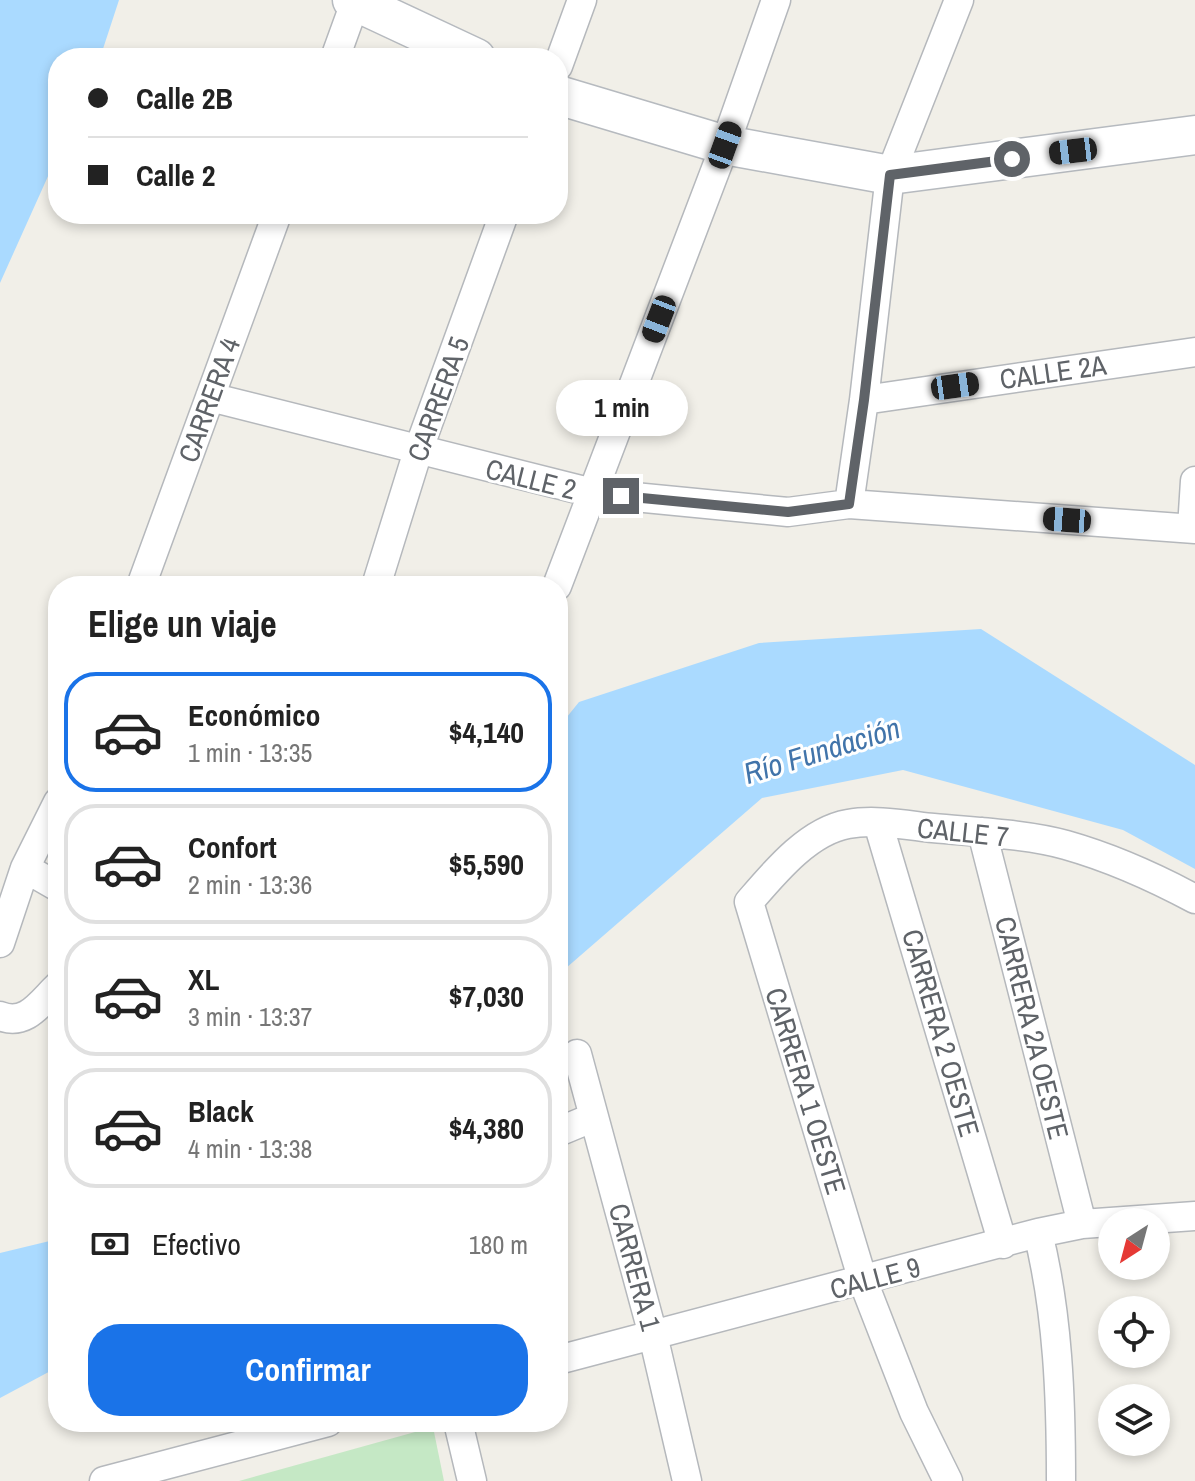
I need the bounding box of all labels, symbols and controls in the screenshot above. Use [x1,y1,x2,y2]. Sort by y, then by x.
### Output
text: Calle 2B [136,78,233,118]
car [706,118,744,172]
car [1048,136,1098,166]
route start [994,141,1030,177]
text: Calle 2 [136,155,215,195]
car [639,292,679,346]
street label: CARRERA 5 [398,331,478,467]
street label: CARRERA 4 [169,332,249,468]
street label: CALLE 2A [997,346,1109,398]
car [930,371,980,401]
callout: 1 min [555,380,687,436]
text: 1 min [594,390,650,425]
street label: CALLE 2 [482,449,580,509]
route end [603,478,639,514]
car [1042,506,1092,534]
text: Elige un viaje [88,600,277,648]
text: Económico [188,695,321,735]
icon: car [92,696,164,768]
water label: Río Fundación [739,707,905,793]
text: $4,140 [449,712,524,752]
text: 1 min · 13:35 [188,735,312,770]
street label: CALLE 7 [915,808,1011,856]
text: Confort [188,827,277,867]
icon: car [92,828,164,900]
text: $5,590 [449,844,524,884]
text: 2 min · 13:36 [188,867,312,902]
street label: CARRERA 2A OESTE [986,913,1078,1143]
street label: CARRERA 2 OESTE [893,925,989,1141]
text: XL [188,959,219,999]
icon: car [92,960,164,1032]
text: $7,030 [449,976,524,1016]
street label: CARRERA 1 OESTE [756,983,856,1199]
text: 3 min · 13:37 [188,999,312,1034]
text: Black [188,1091,254,1131]
icon: car [92,1092,164,1164]
text: $4,380 [449,1108,524,1148]
text: 4 min · 13:38 [188,1131,312,1166]
street label: CARRERA 1 [600,1199,670,1335]
north arrow [1098,1208,1170,1280]
map controls [1098,1208,1170,1456]
icon: cash [88,1222,132,1266]
text: Efectivo [152,1224,241,1264]
text: 180 m [469,1227,528,1262]
street label: CALLE 9 [826,1248,924,1308]
button: locate [1098,1296,1170,1368]
button: Confirmar [88,1324,528,1416]
button: layers [1098,1384,1170,1456]

